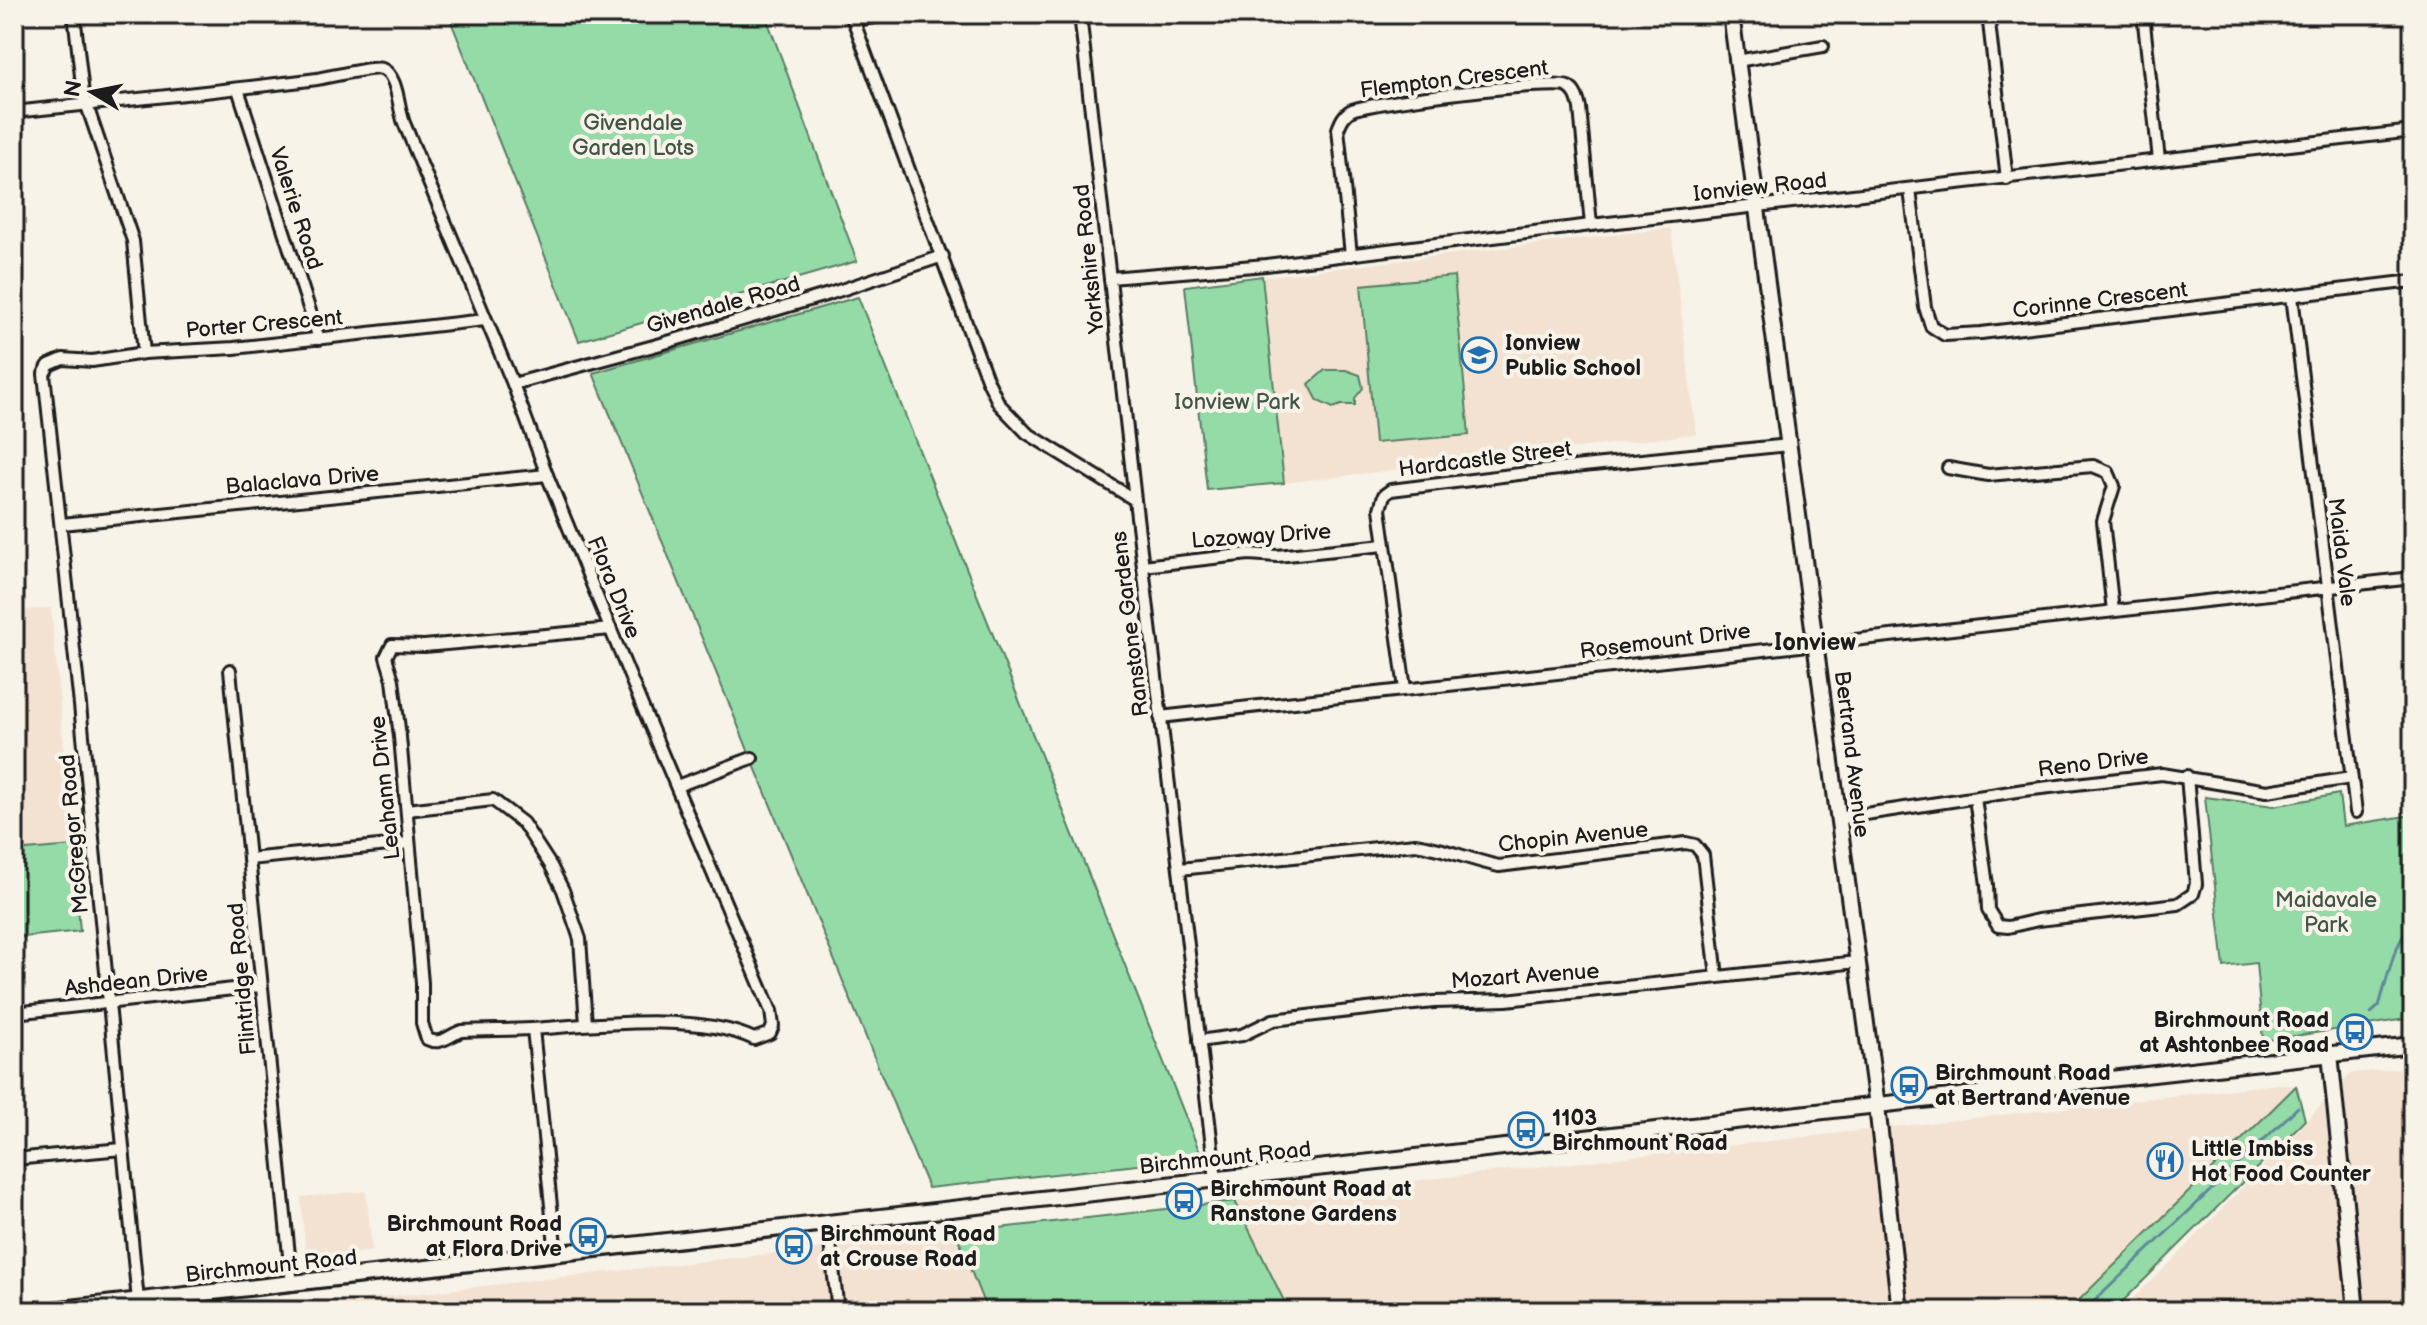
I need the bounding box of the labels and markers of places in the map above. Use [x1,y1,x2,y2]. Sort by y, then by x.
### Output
place label: Ionview Public School [1505,330,1641,382]
school or university icon: Ionview Public School [1460,336,1498,374]
place label: Birchmount Road at Ashtonbee Road [2139,1007,2329,1059]
bus stop icon: Birchmount Road at Ashtonbee Road [2336,1013,2374,1051]
place label: Birchmount Road at Bertrand Avenue [1935,1060,2130,1112]
bus stop icon: Birchmount Road at Bertrand Avenue [1890,1066,1928,1104]
place label: 1103 Birchmount Road [1552,1105,1728,1157]
bus stop icon: 1103 Birchmount Road [1507,1111,1545,1149]
place label: Little Imbiss Hot Food Counter [2191,1136,2371,1188]
restaurant icon: Little Imbiss Hot Food Counter [2146,1142,2184,1180]
place label: Birchmount Road at Ranstone Gardens [1210,1176,1412,1228]
bus stop icon: Birchmount Road at Ranstone Gardens [1165,1182,1203,1220]
place label: Birchmount Road at Flora Drive [387,1211,562,1263]
bus stop icon: Birchmount Road at Flora Drive [569,1217,607,1255]
place label: Birchmount Road at Crouse Road [820,1221,996,1273]
bus stop icon: Birchmount Road at Crouse Road [775,1227,813,1265]

